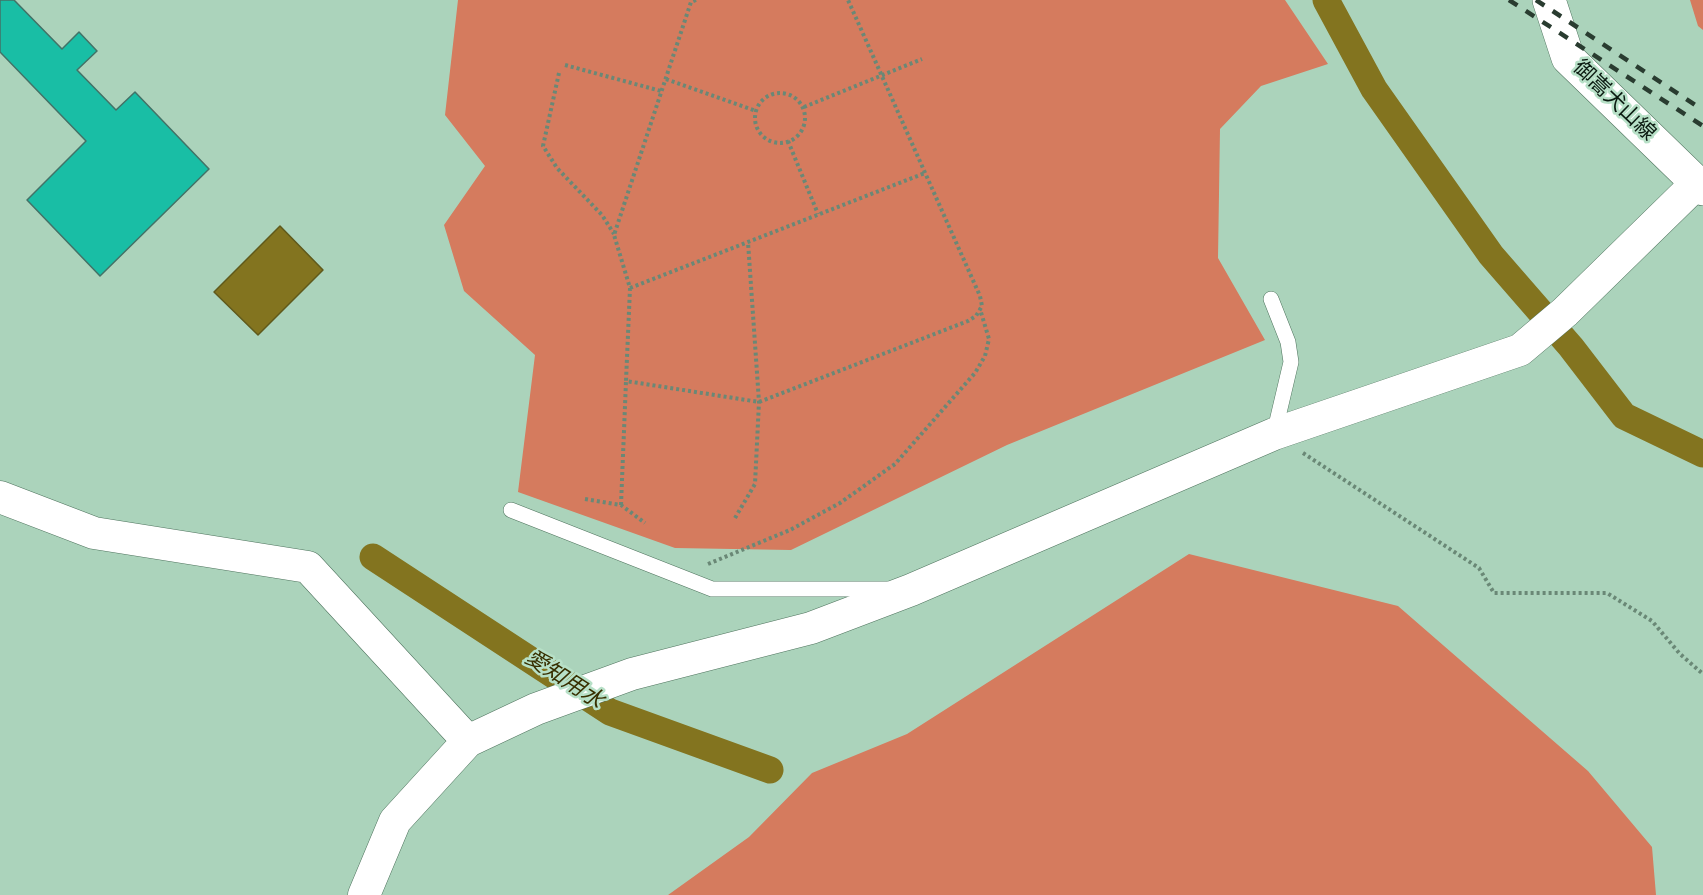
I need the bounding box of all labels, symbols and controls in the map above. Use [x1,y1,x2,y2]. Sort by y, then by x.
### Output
street label: 御嵩犬山線 [1566,56,1660,148]
water label: 愛知用水 [519,646,607,716]

